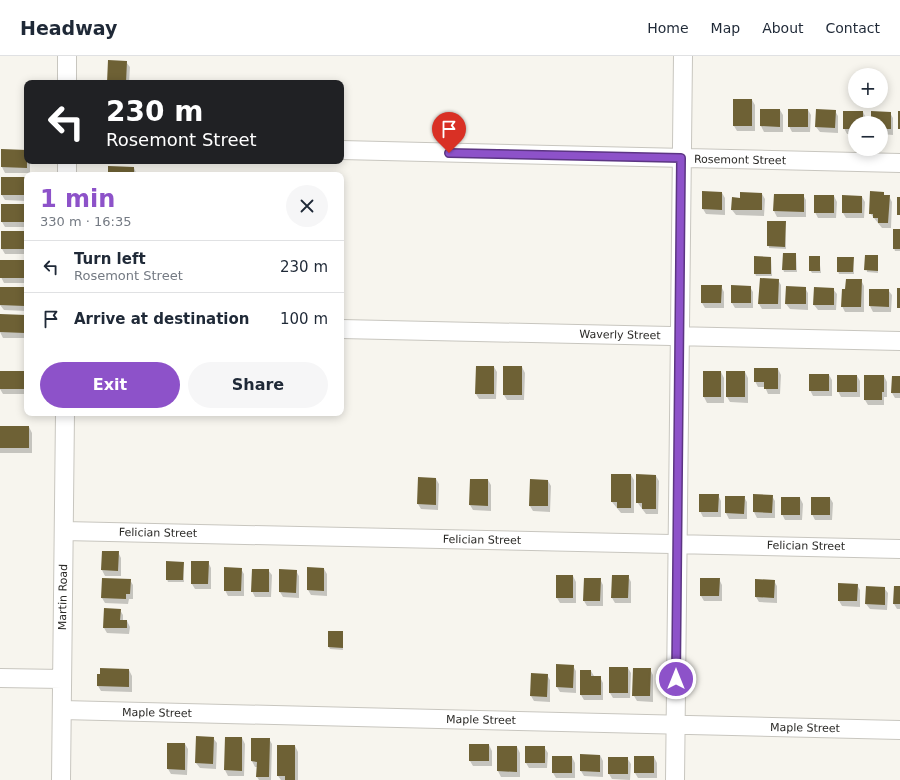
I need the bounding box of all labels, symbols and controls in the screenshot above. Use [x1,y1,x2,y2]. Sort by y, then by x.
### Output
text: Headway [20,17,117,39]
text: Home [647,20,689,36]
text: Map [711,20,740,36]
text: About [762,20,804,36]
text: Contact [826,20,880,36]
map controls [848,68,888,156]
button: + [848,68,888,108]
text: 230 m [106,95,203,128]
icon: left [40,96,92,148]
pin [432,112,466,153]
button: − [848,116,888,156]
icon: arrive [438,118,460,140]
text: Rosemont Street [106,129,257,150]
street label: Rosemont Street [694,153,787,167]
text: 1 min [40,185,115,213]
button: close [286,185,328,227]
text: 330 m · 16:35 [40,214,131,229]
text: Turn left [74,250,146,268]
icon: left [40,256,62,278]
text: 230 m [280,258,328,276]
text: Rosemont Street [74,268,183,283]
icon: arrive [40,308,62,330]
text: Arrive at destination [74,310,249,328]
text: 100 m [280,310,328,328]
street label: Waverly Street [579,328,661,342]
button: Exit [40,362,180,408]
button: Share [188,362,328,408]
street label: Felician Street [119,526,198,540]
street label: Felician Street [443,533,522,547]
street label: Felician Street [767,539,846,553]
street label: Martin Road [56,564,70,630]
position arrow [655,658,697,700]
street label: Maple Street [122,706,193,720]
street label: Maple Street [446,713,517,727]
street label: Maple Street [770,721,841,735]

